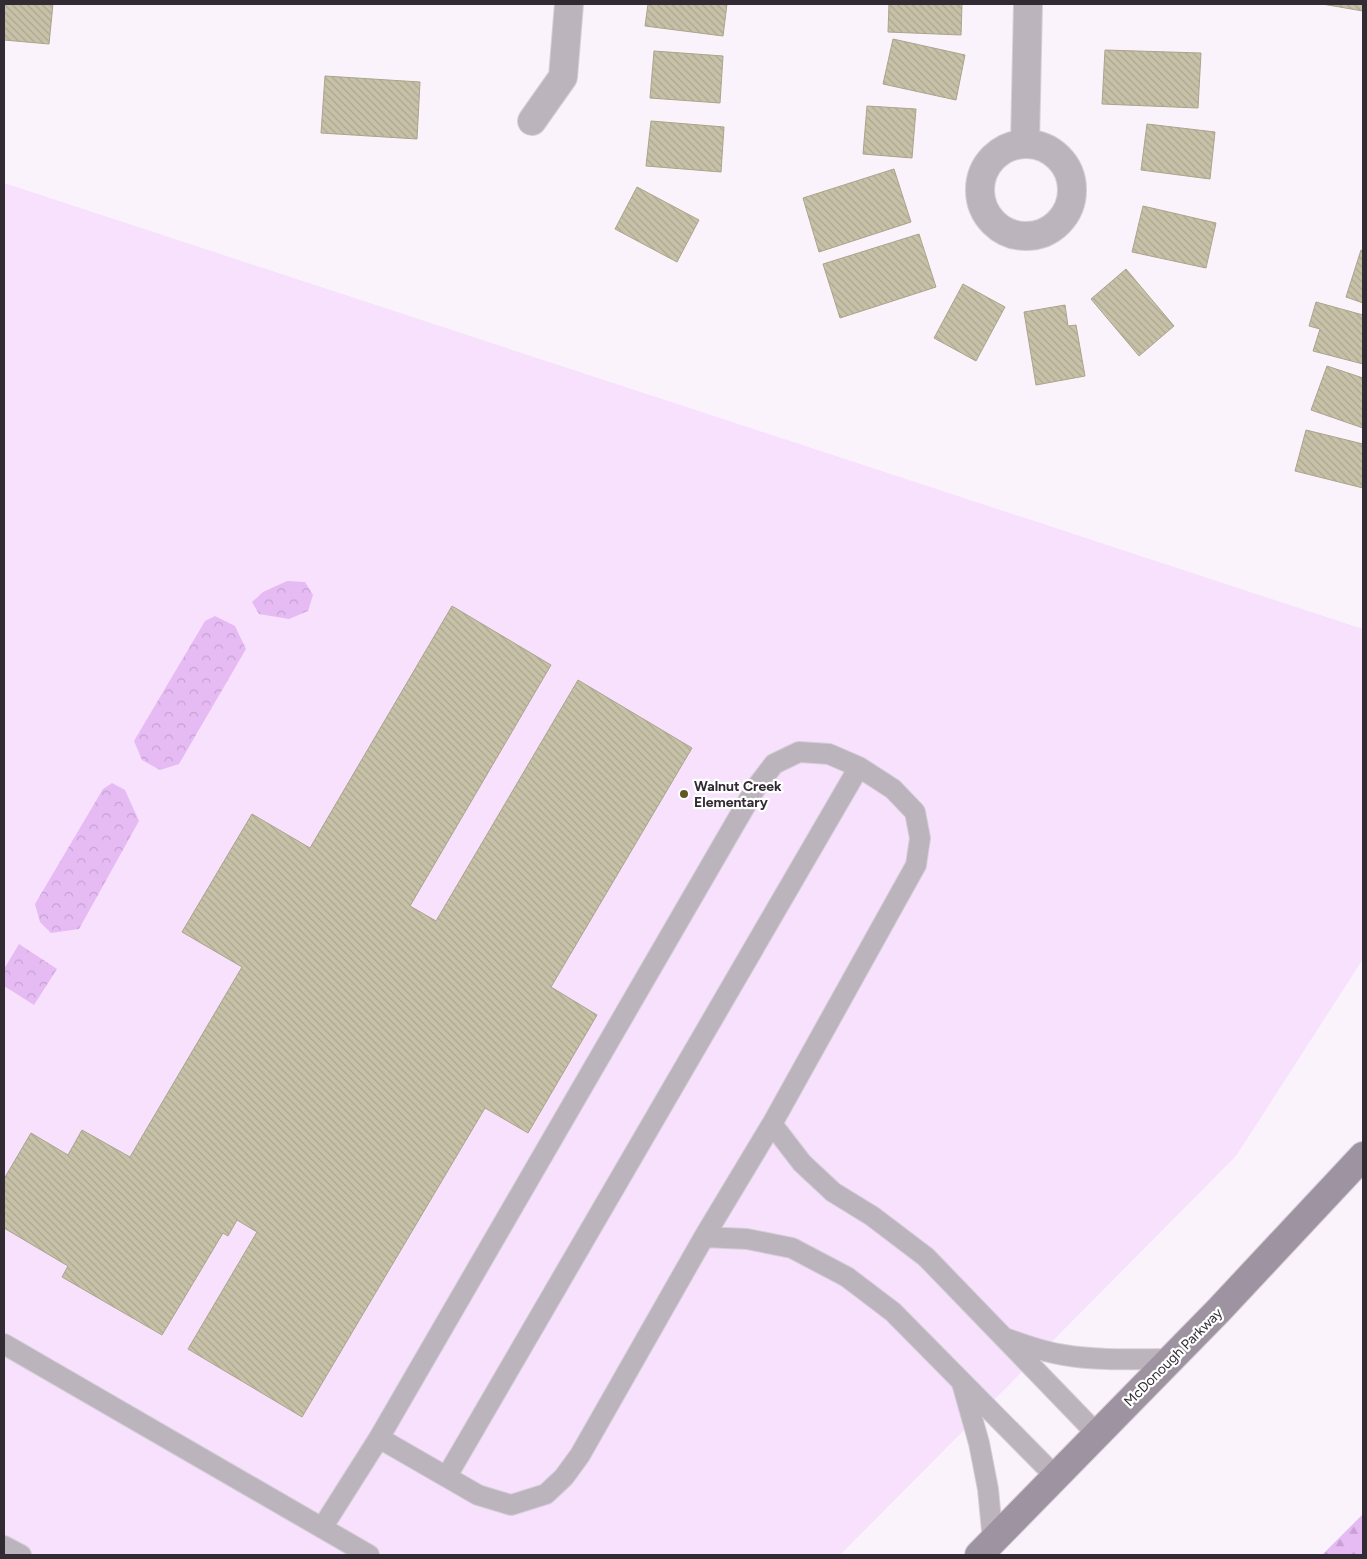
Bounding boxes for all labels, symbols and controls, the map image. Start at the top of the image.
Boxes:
place label: Walnut Creek Elementary [694,778,782,811]
marker: Walnut Creek Elementary [678,788,690,800]
street label: McDonough Parkway [1121,1304,1227,1410]

